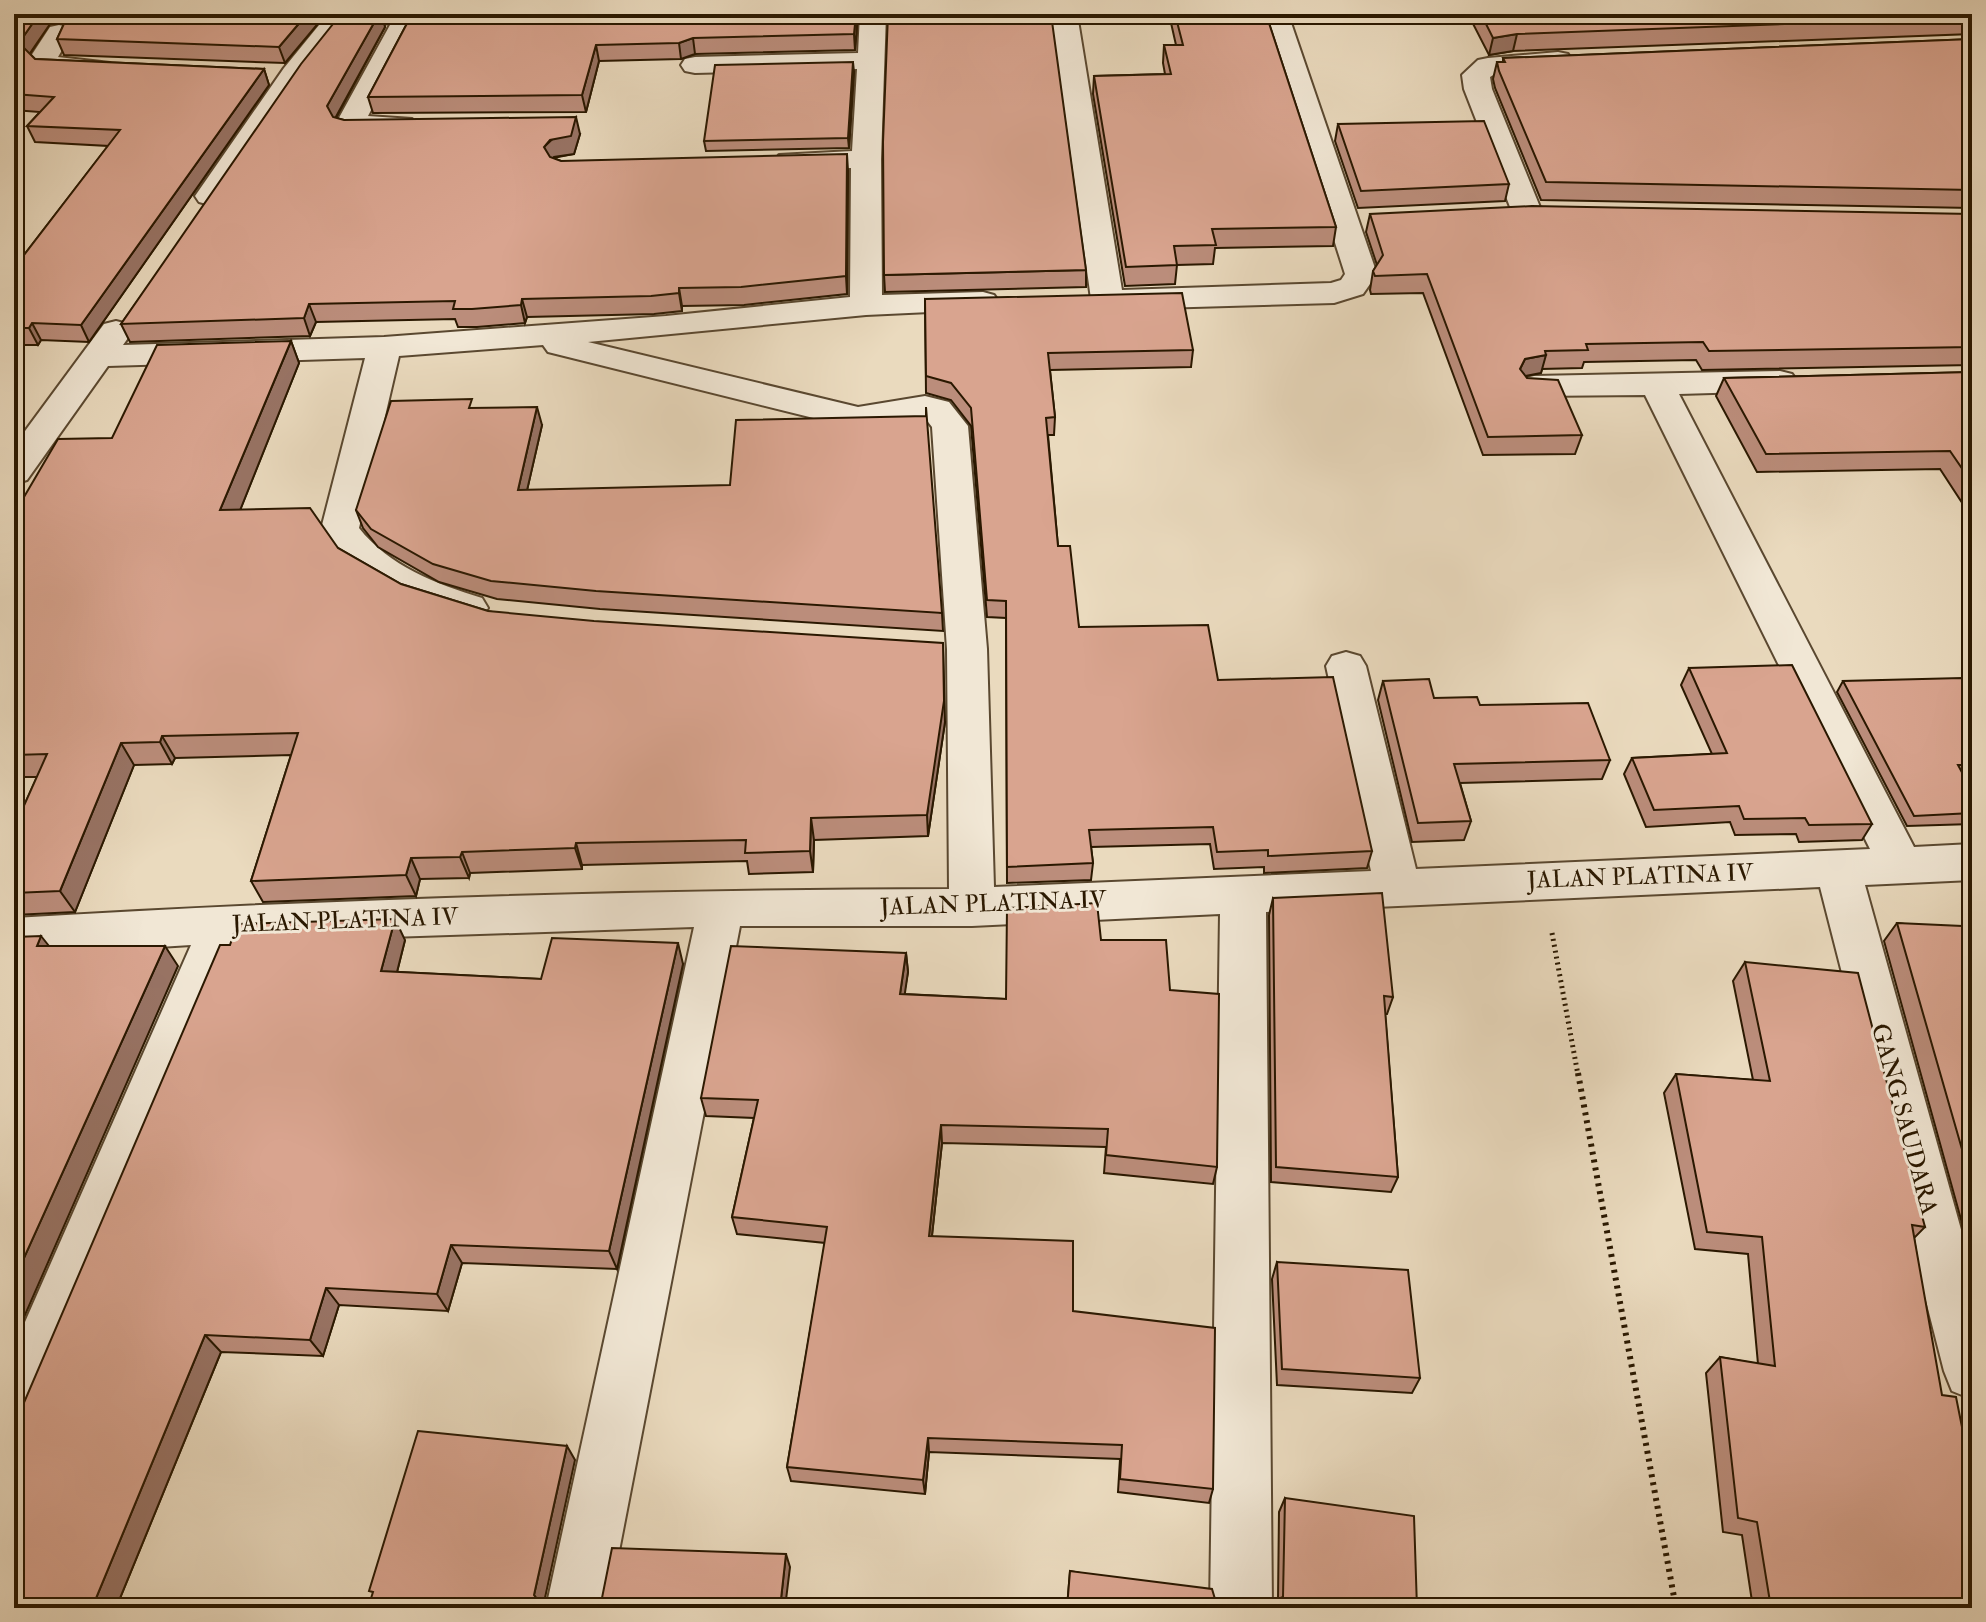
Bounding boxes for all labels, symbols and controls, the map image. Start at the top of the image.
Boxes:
street label: JALAN PLATINA IV [1525,857,1755,896]
street label: JALAN PLATINA IV [878,884,1108,923]
street label: JALAN PLATINA IV [230,901,460,940]
street label: GANG SAUDARA [1864,1020,1945,1218]

